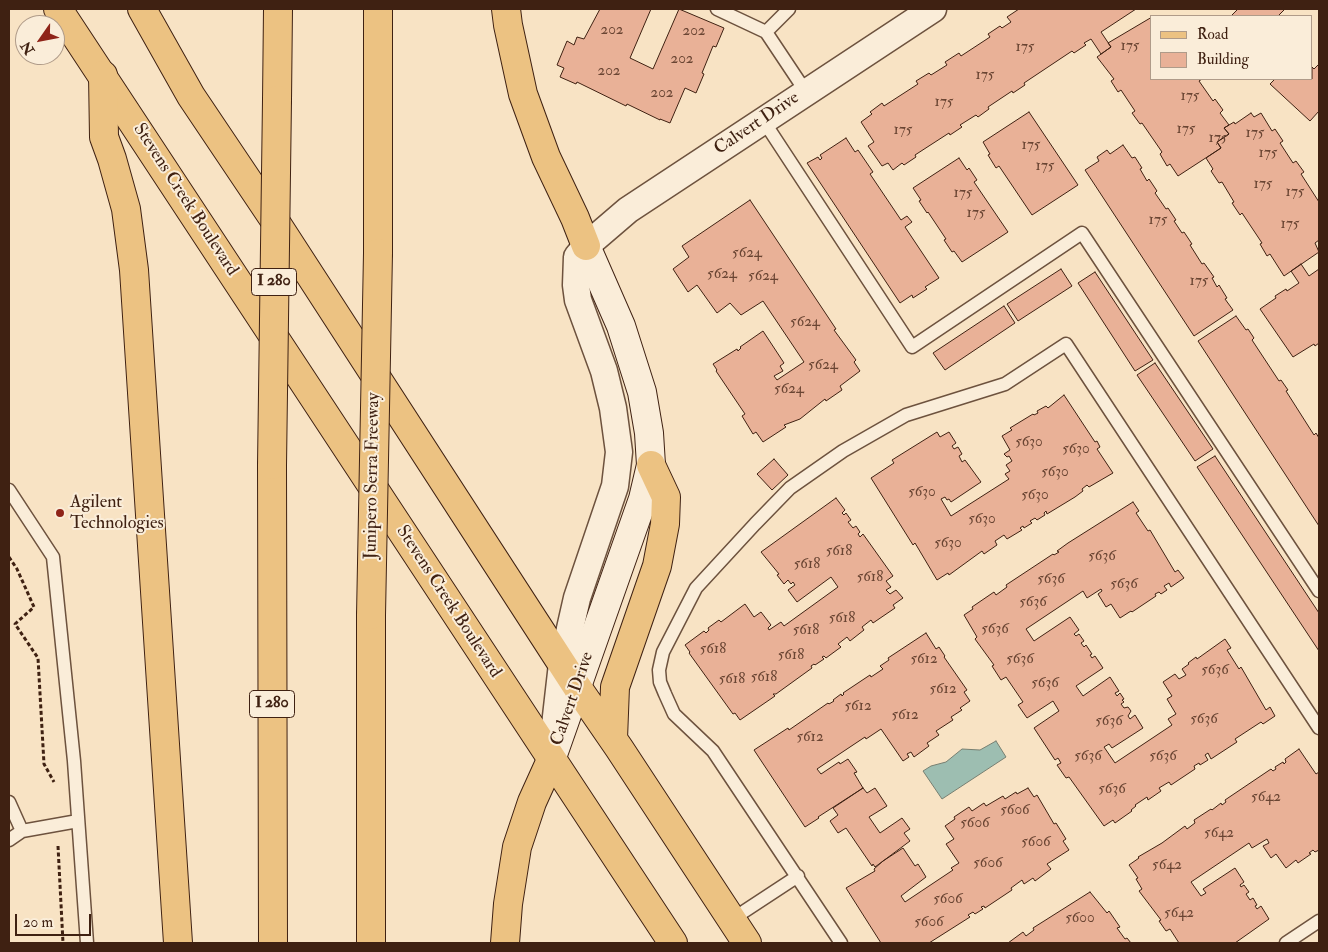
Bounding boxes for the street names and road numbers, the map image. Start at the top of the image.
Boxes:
street label: Calvert Drive [710,88,804,160]
street label: Stevens Creek Boulevard [128,120,242,280]
road number: I 280 [252,268,296,296]
street label: Junipero Serra Freeway [361,392,385,560]
street label: Stevens Creek Boulevard [391,522,505,682]
street label: Calvert Drive [547,649,599,749]
road number: I 280 [250,691,294,718]

